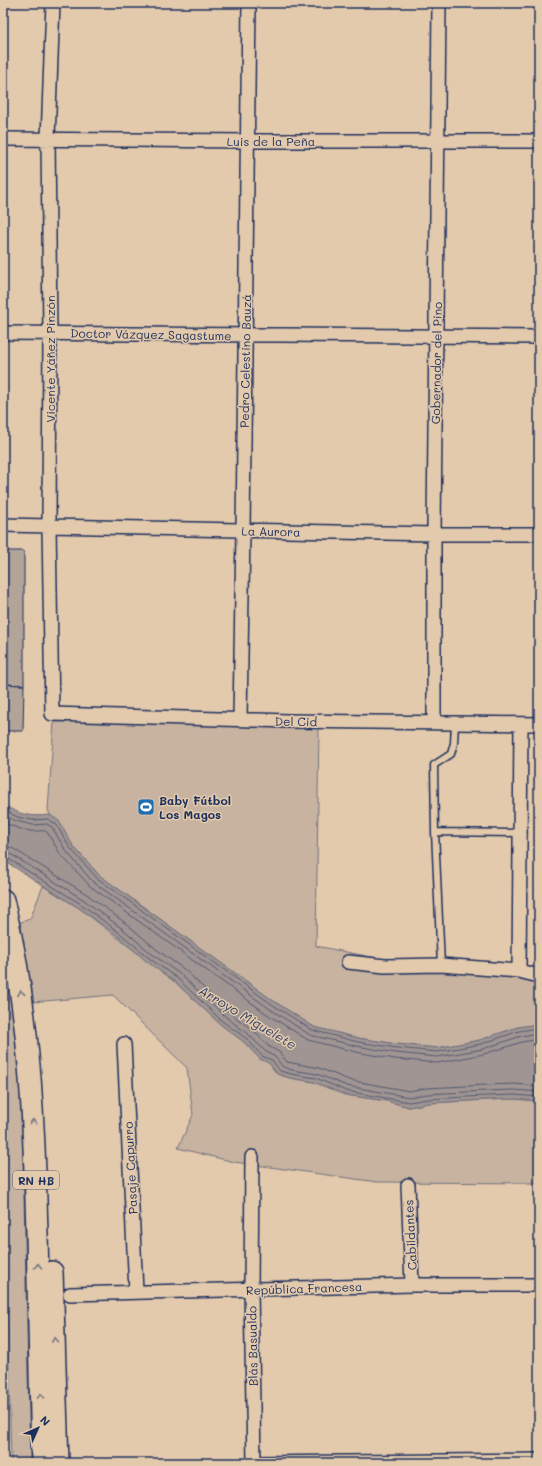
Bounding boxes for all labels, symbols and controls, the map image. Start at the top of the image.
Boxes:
street label: Luis de la Peña [227,133,315,149]
street label: Pedro Celestino Bauzá [236,294,254,428]
street label: Vicente Yáñez Pinzón [42,295,58,423]
street label: Gobernador del Pino [427,302,445,424]
street label: Doctor Vázquez Sagastume [70,325,232,343]
street label: La Aurora [241,522,301,540]
street label: Del Cid [275,713,318,729]
place label: Baby Fútbol Los Magos [159,792,231,822]
sports icon: Baby Fútbol Los Magos [136,797,156,817]
water label: Arroyo Miguelete [196,981,300,1053]
one-way arrow [17,990,26,996]
one-way arrow [29,1119,38,1125]
street label: Pasaje Capurro [120,1121,140,1215]
road number: RN HB [13,1171,59,1189]
street label: Cabildantes [400,1199,420,1271]
one-way arrow [33,1263,42,1269]
street label: República Francesa [246,1278,362,1298]
street label: Blás Basualdo [243,1306,261,1386]
one-way arrow [51,1337,59,1343]
one-way arrow [36,1393,45,1399]
north arrow [18,1408,58,1448]
text: N [37,1412,54,1429]

